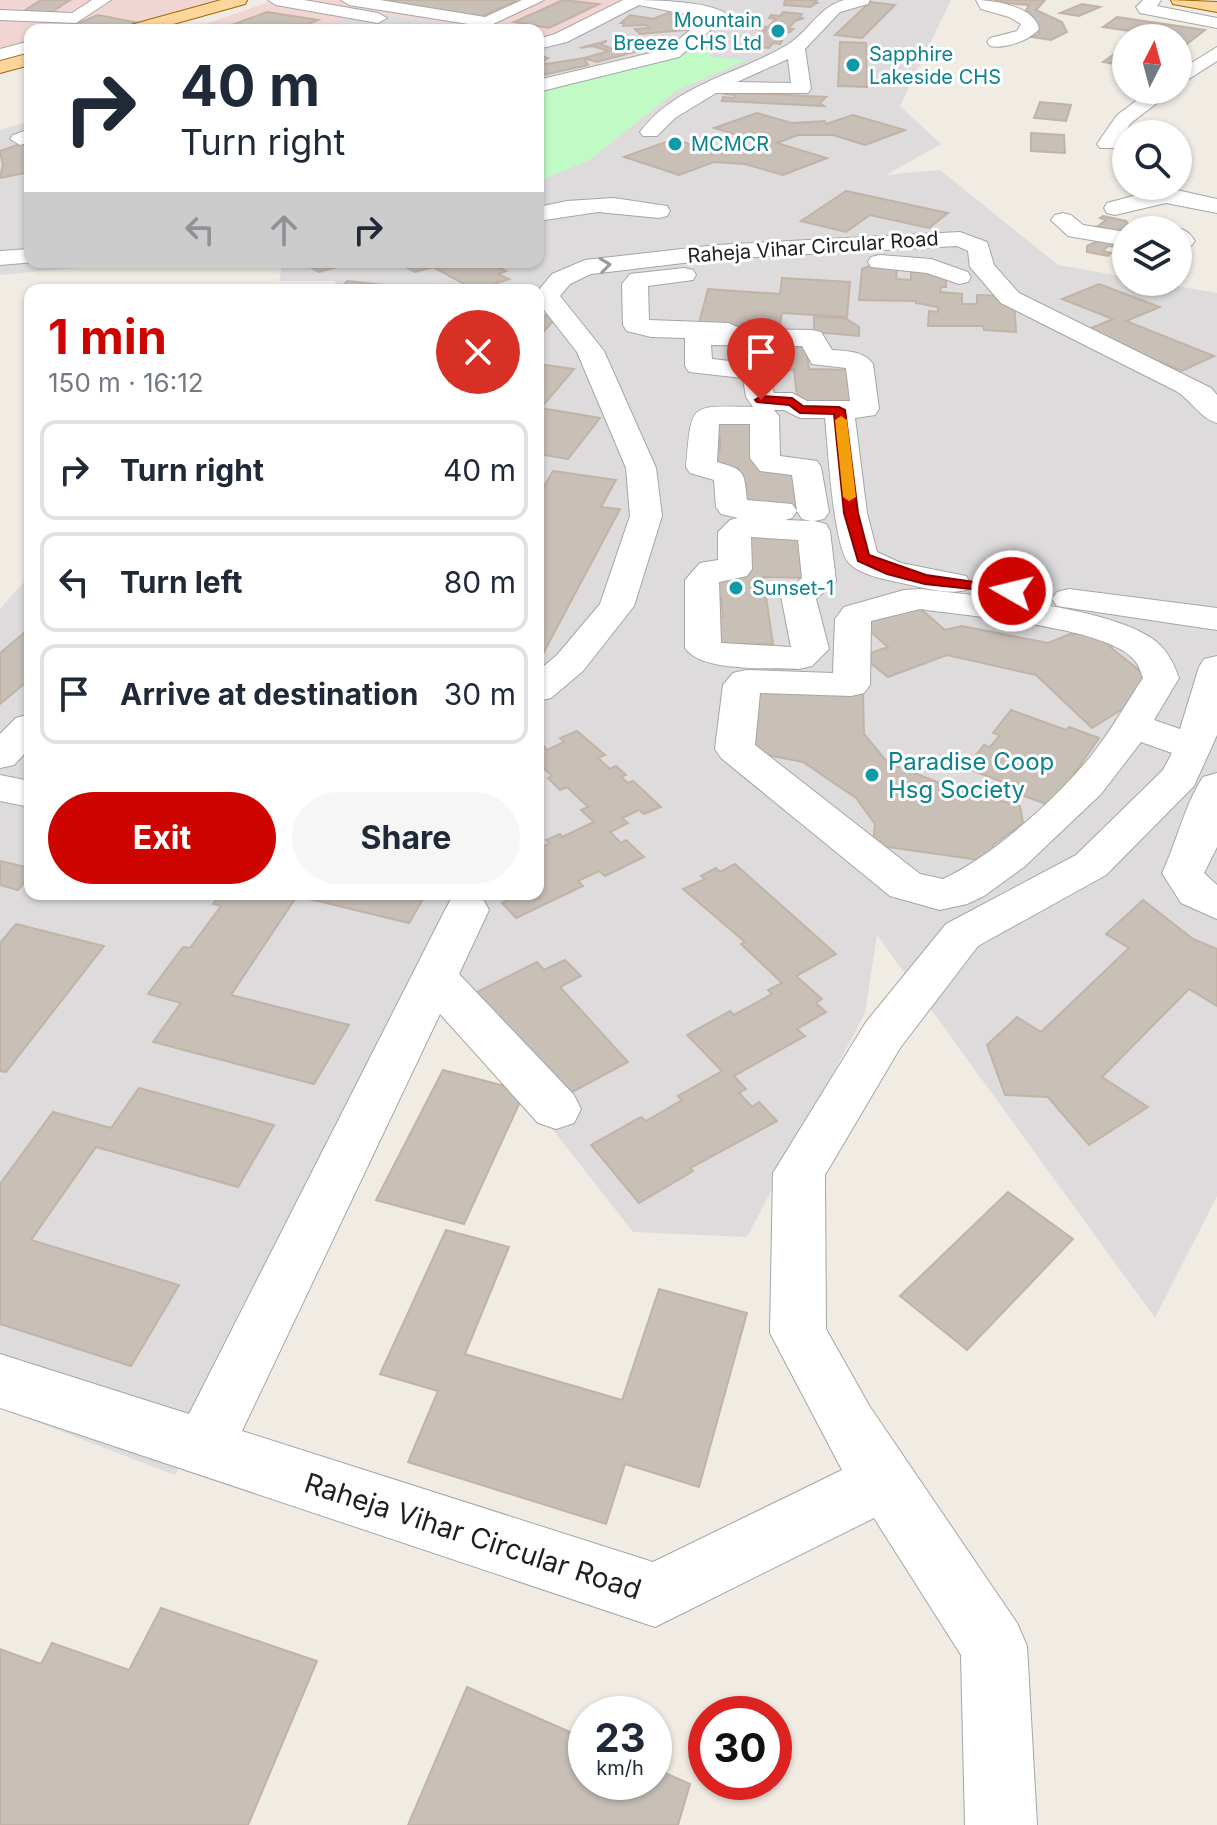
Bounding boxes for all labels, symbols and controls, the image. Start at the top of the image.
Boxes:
place label: Mountain Breeze CHS Ltd [613,8,762,55]
marker: Mountain Breeze CHS Ltd [769,22,787,40]
north arrow [1112,24,1192,104]
map controls [1112,24,1192,296]
place label: Sapphire Lakeside CHS [869,42,1001,89]
text: 40 m [180,52,320,120]
icon: right [48,56,152,160]
marker: Sapphire Lakeside CHS [844,56,862,74]
text: Turn right [180,120,345,164]
button: search [1112,120,1192,200]
place label: MCMCR [691,132,769,156]
marker: MCMCR [666,135,684,153]
icon: left [178,208,222,252]
icon: ahead [262,208,306,252]
icon: right [346,208,390,252]
button: layers [1112,216,1192,296]
street label: Raheja Vihar Circular Road [687,226,939,268]
one-way arrow [598,257,612,274]
text: 1 min [48,307,167,366]
button: close [436,310,520,394]
pin [727,318,795,400]
icon: arrive [739,330,783,374]
text: 150 m · 16:12 [48,367,204,398]
icon: right [52,448,96,492]
text: Turn right [120,452,264,488]
text: 40 m [443,452,516,488]
position arrow [970,549,1054,633]
icon: left [52,560,96,604]
text: Turn left [120,564,242,600]
text: 80 m [444,564,516,600]
place label: Sunset-1 [752,576,834,600]
marker: Sunset-1 [727,579,745,597]
icon: arrive [52,672,96,716]
text: Arrive at destination [120,676,418,712]
text: 30 m [444,676,516,712]
place label: Paradise Coop Hsg Society [888,747,1054,804]
marker: Paradise Coop Hsg Society [863,766,881,784]
button: Exit [48,792,276,884]
button: Share [292,792,520,884]
street label: Raheja Vihar Circular Road [300,1465,646,1607]
speed limit sign: 30 [688,1696,792,1800]
text: 23 [594,1713,646,1762]
text: km/h [596,1756,644,1780]

